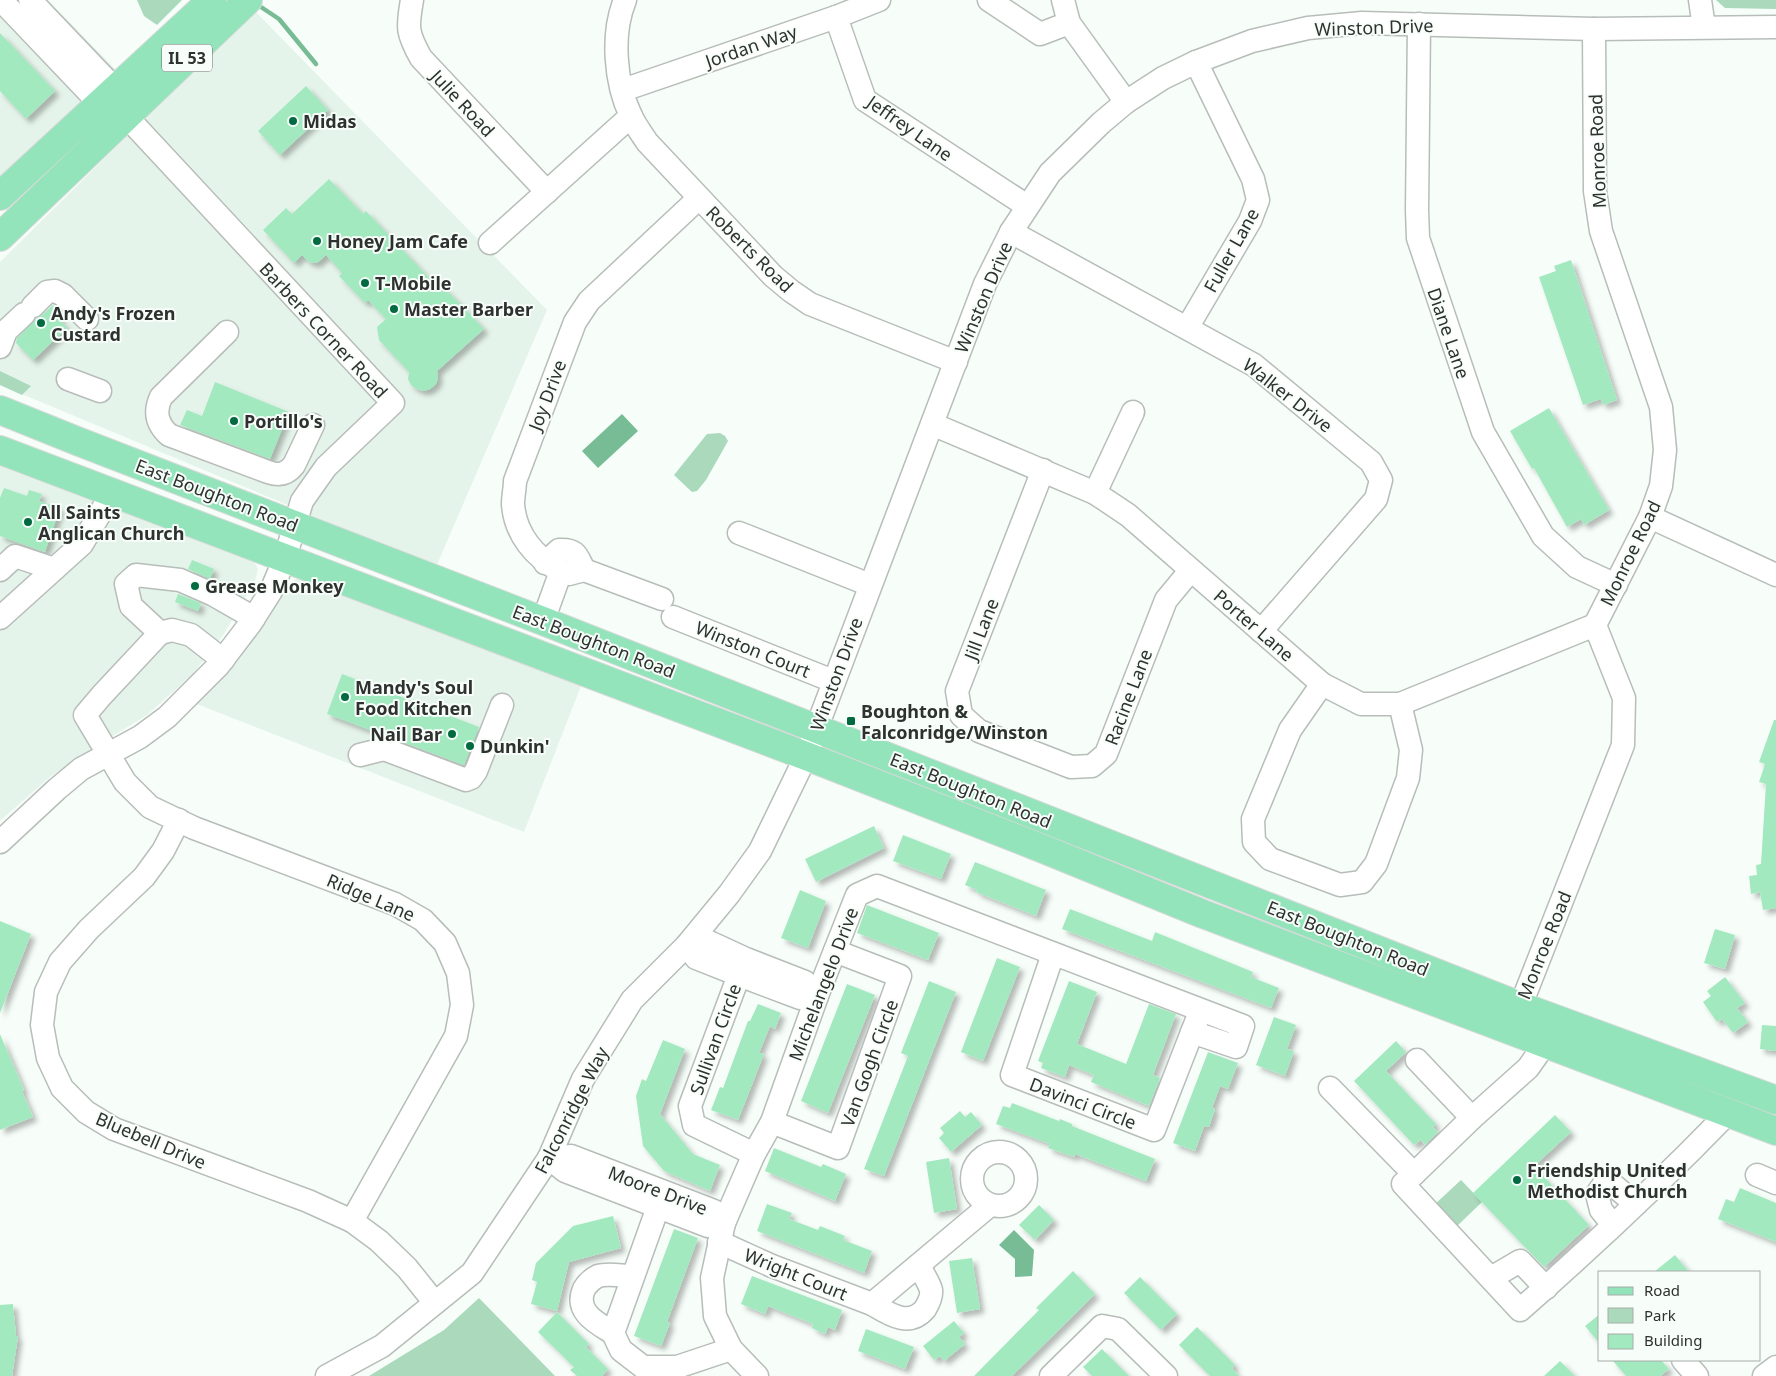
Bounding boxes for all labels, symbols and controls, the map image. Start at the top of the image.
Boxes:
street label: Winston Drive [1314,13,1434,41]
street label: Jordan Way [700,19,801,74]
road number: IL 53 [162,44,212,72]
street label: Julie Road [424,63,500,142]
street label: Jeffrey Lane [861,89,957,166]
street label: Monroe Road [1583,93,1611,209]
place label: Midas [303,109,357,133]
marker: Midas [287,115,299,127]
street label: Roberts Road [701,200,799,298]
street label: Fuller Lane [1198,204,1264,296]
place label: Honey Jam Cafe [327,229,468,253]
marker: Honey Jam Cafe [311,235,323,247]
street label: Winston Drive [949,238,1017,356]
street label: Barbers Corner Road [255,257,393,403]
place label: T-Mobile [375,271,452,295]
marker: T-Mobile [359,277,371,289]
street label: Diane Lane [1422,284,1476,382]
place label: Master Barber [404,297,533,321]
place label: Andy's Frozen Custard [51,301,175,346]
marker: Master Barber [388,303,400,315]
marker: Andy's Frozen Custard [35,317,47,329]
street label: Walker Drive [1238,352,1338,438]
street label: Joy Drive [522,356,571,436]
place label: Portillo's [244,409,323,433]
marker: Portillo's [228,415,240,427]
street label: East Boughton Road [132,453,302,537]
street label: Monroe Road [1594,496,1666,610]
place label: All Saints Anglican Church [38,500,184,545]
marker: All Saints Anglican Church [22,516,34,528]
place label: Grease Monkey [205,574,344,598]
marker: Grease Monkey [189,580,201,592]
street label: Porter Lane [1209,584,1299,666]
street label: Jill Lane [958,595,1004,665]
street label: East Boughton Road [509,599,679,683]
street label: Winston Drive [804,614,868,734]
street label: Winston Court [692,615,814,683]
street label: Racine Lane [1099,645,1157,749]
place label: Mandy's Soul Food Kitchen [355,675,473,720]
marker: Mandy's Soul Food Kitchen [339,691,351,703]
place label: Boughton & Falconridge/Winston [861,699,1048,744]
marker: Boughton & Falconridge/Winston [845,715,857,727]
place label: Nail Bar [370,722,442,746]
marker: Nail Bar [446,728,458,740]
place label: Dunkin' [480,734,549,758]
marker: Dunkin' [464,740,476,752]
street label: East Boughton Road [887,747,1055,833]
street label: Ridge Lane [323,868,419,926]
street label: Monroe Road [1511,887,1577,1003]
street label: East Boughton Road [1264,895,1432,981]
street label: Michelangelo Drive [783,904,863,1064]
street label: Sullivan Circle [684,980,746,1098]
street label: Van Gogh Circle [835,996,903,1130]
street label: Falconridge Way [529,1042,614,1178]
street label: Davinci Circle [1026,1072,1140,1134]
street label: Bluebell Drive [92,1106,210,1174]
place label: Friendship United Methodist Church [1527,1158,1687,1203]
street label: Moore Drive [605,1160,711,1220]
marker: Friendship United Methodist Church [1511,1174,1523,1186]
street label: Wright Court [741,1242,852,1306]
legend [1598,1271,1761,1361]
text: Road [1644,1280,1680,1300]
text: Park [1644,1305,1676,1325]
text: Building [1644,1330,1702,1350]

